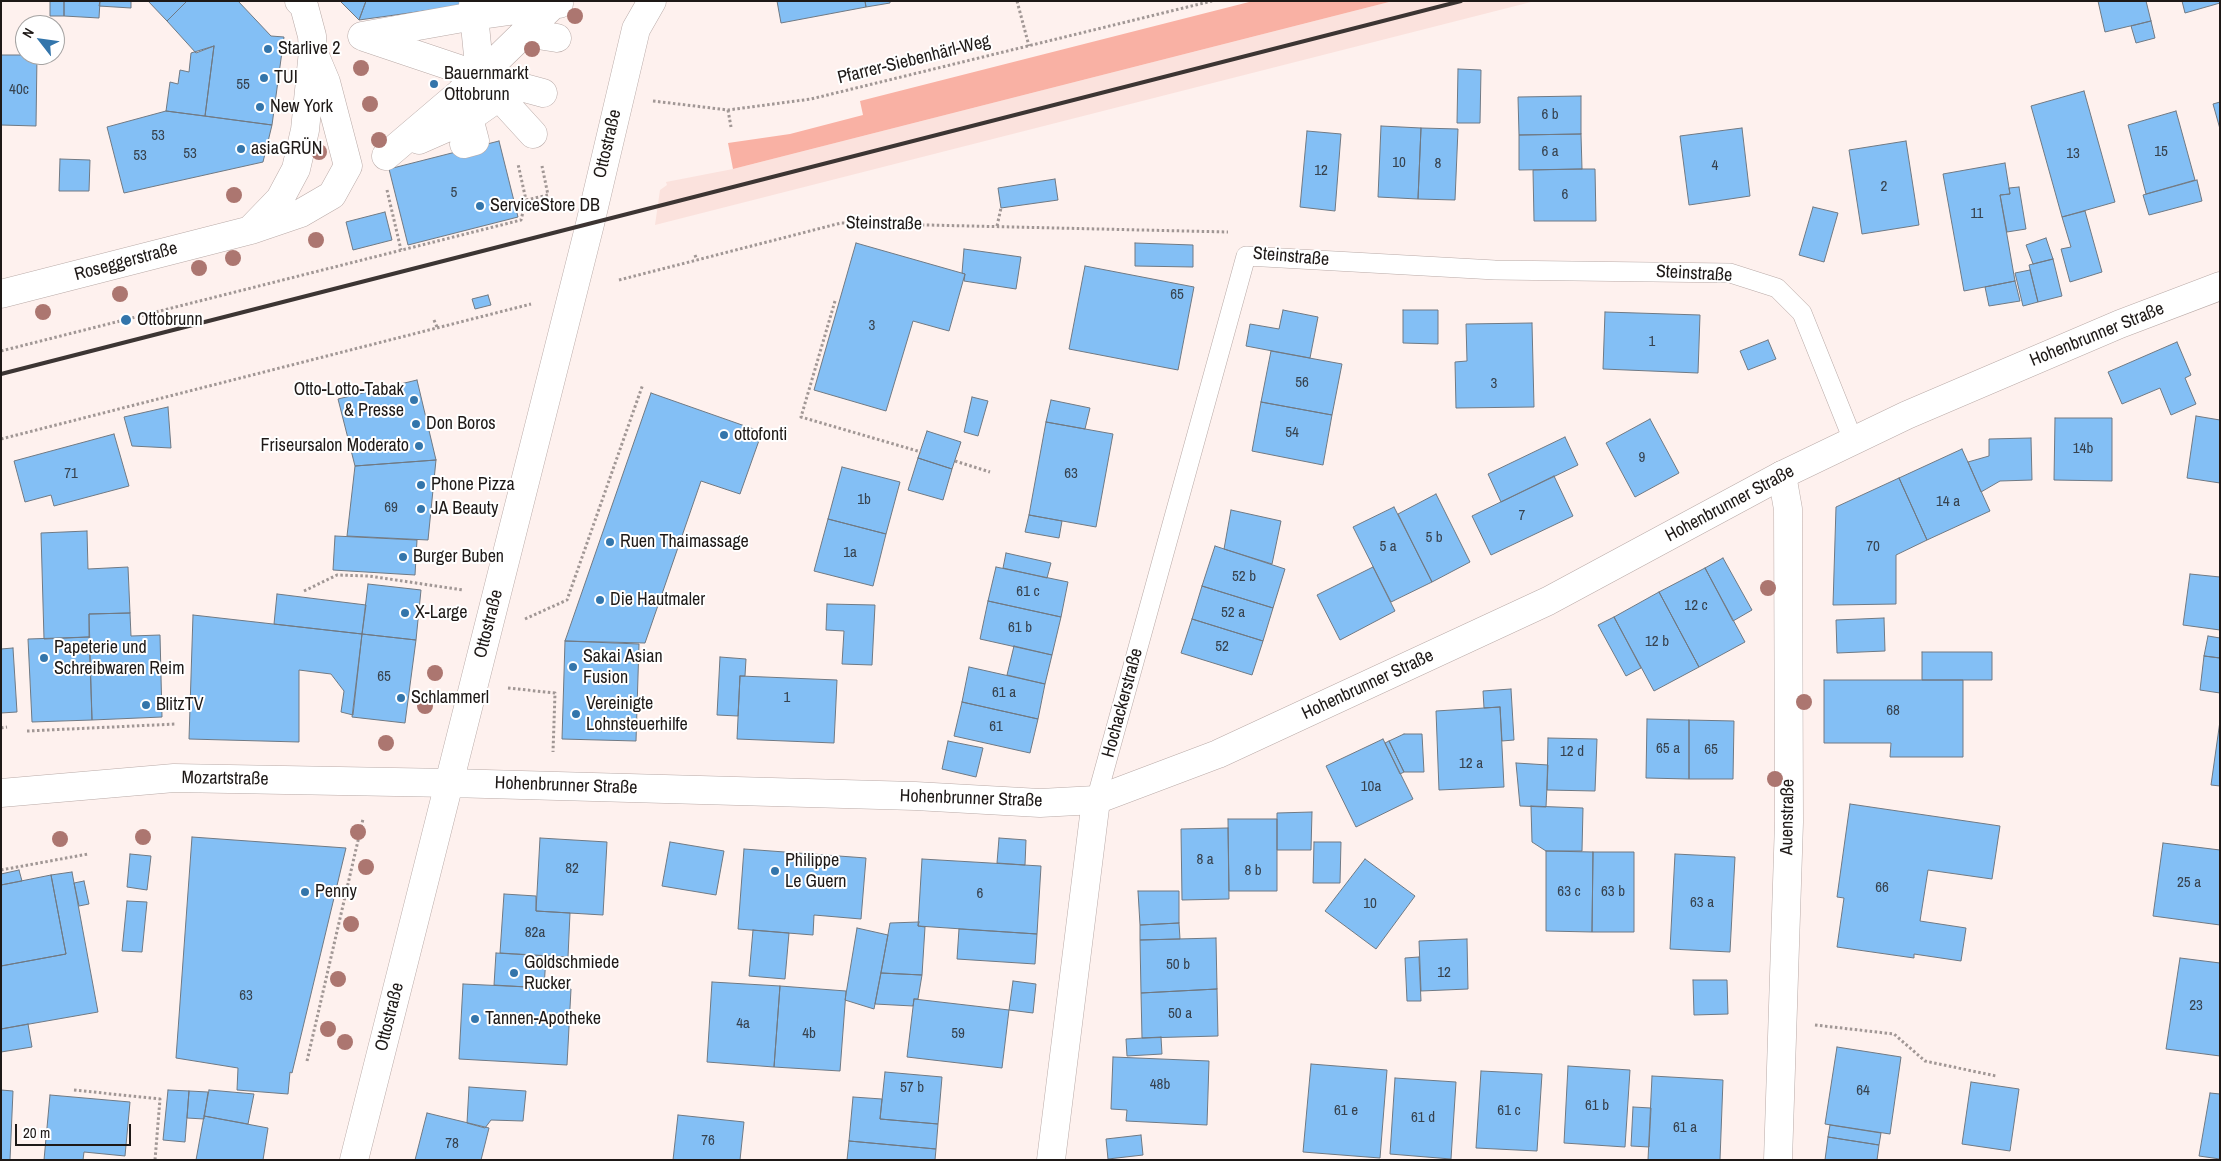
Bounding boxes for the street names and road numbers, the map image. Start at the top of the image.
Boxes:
street label: Pfarrer-Siebenhärl-Weg [836,31,992,89]
street label: Ottostraße [590,108,626,180]
street label: Steinstraße [846,213,922,235]
street label: Roseggerstraße [72,238,180,286]
street label: Steinstraße [1252,243,1330,271]
street label: Steinstraße [1655,261,1733,287]
street label: Hohenbrunner Straße [2027,298,2167,372]
street label: Hohenbrunner Straße [1662,461,1798,547]
street label: Ottostraße [470,588,508,660]
street label: Hohenbrunner Straße [1299,645,1437,725]
street label: Hochackerstraße [1098,646,1148,760]
street label: Mozartstraße [181,767,269,791]
street label: Hohenbrunner Straße [494,773,638,799]
street label: Auenstraße [1777,779,1799,855]
street label: Hohenbrunner Straße [899,786,1043,812]
street label: Ottostraße [371,981,409,1053]

